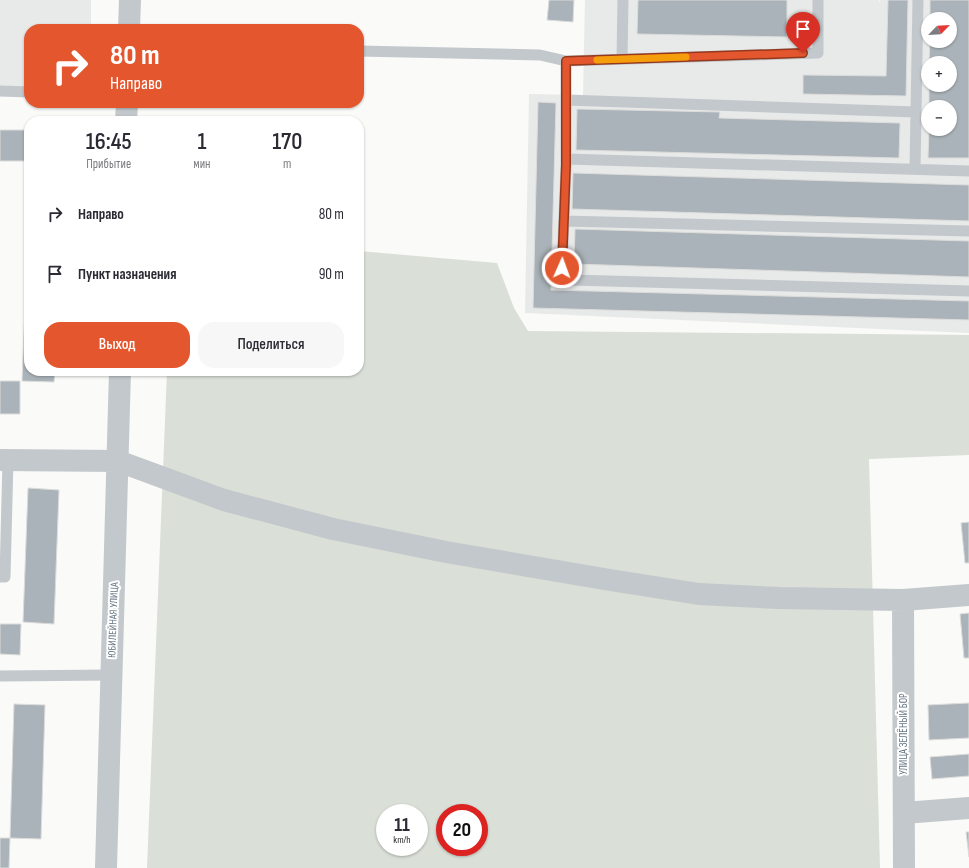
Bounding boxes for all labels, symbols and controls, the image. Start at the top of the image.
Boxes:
pin [786,12,820,53]
north arrow [921,12,957,48]
map controls [921,12,957,136]
icon: arrive [792,18,814,40]
text: 80 m [110,39,159,72]
icon: right [44,40,96,92]
button: + [921,56,957,92]
text: Направо [110,73,162,94]
button: − [921,100,957,136]
text: 16:45 [86,127,132,156]
text: 1 [197,127,206,156]
text: 170 [272,127,302,156]
text: Прибытие [86,156,131,172]
text: мин [193,156,211,172]
text: m [283,156,291,172]
icon: right [44,203,66,225]
text: Направо [78,205,124,224]
text: 80 m [319,205,344,224]
position arrow [541,247,583,289]
icon: arrive [44,263,66,285]
text: Пункт назначения [78,265,176,284]
text: 90 m [319,265,344,284]
button: Выход [44,322,190,368]
button: Поделиться [198,322,344,368]
street label: ЮБИЛЕЙНАЯ УЛИЦА [104,582,121,658]
street label: УЛИЦА ЗЕЛЁНЫЙ БОР [896,693,910,775]
speed limit sign: 20 [436,804,488,856]
text: 11 [394,813,410,837]
text: km/h [393,834,411,846]

